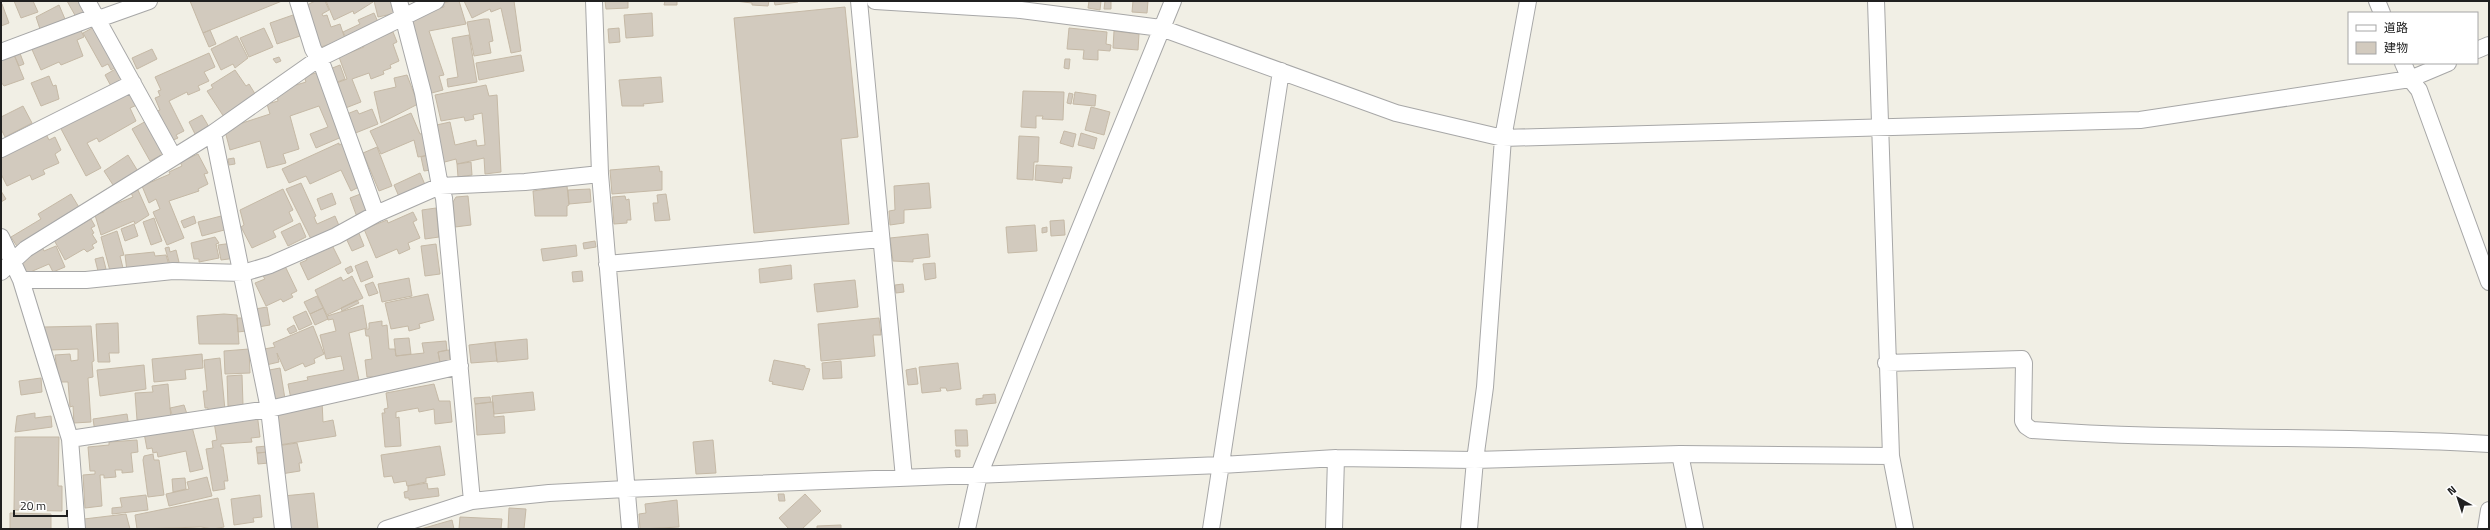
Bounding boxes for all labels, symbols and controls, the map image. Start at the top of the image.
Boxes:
legend [2348,12,2478,64]
text: 道路 [2384,18,2408,37]
text: 建物 [2384,38,2408,57]
north arrow [2438,478,2478,518]
text: N [2444,482,2460,499]
scale bar [14,492,67,518]
text: 20 m [20,496,46,515]

